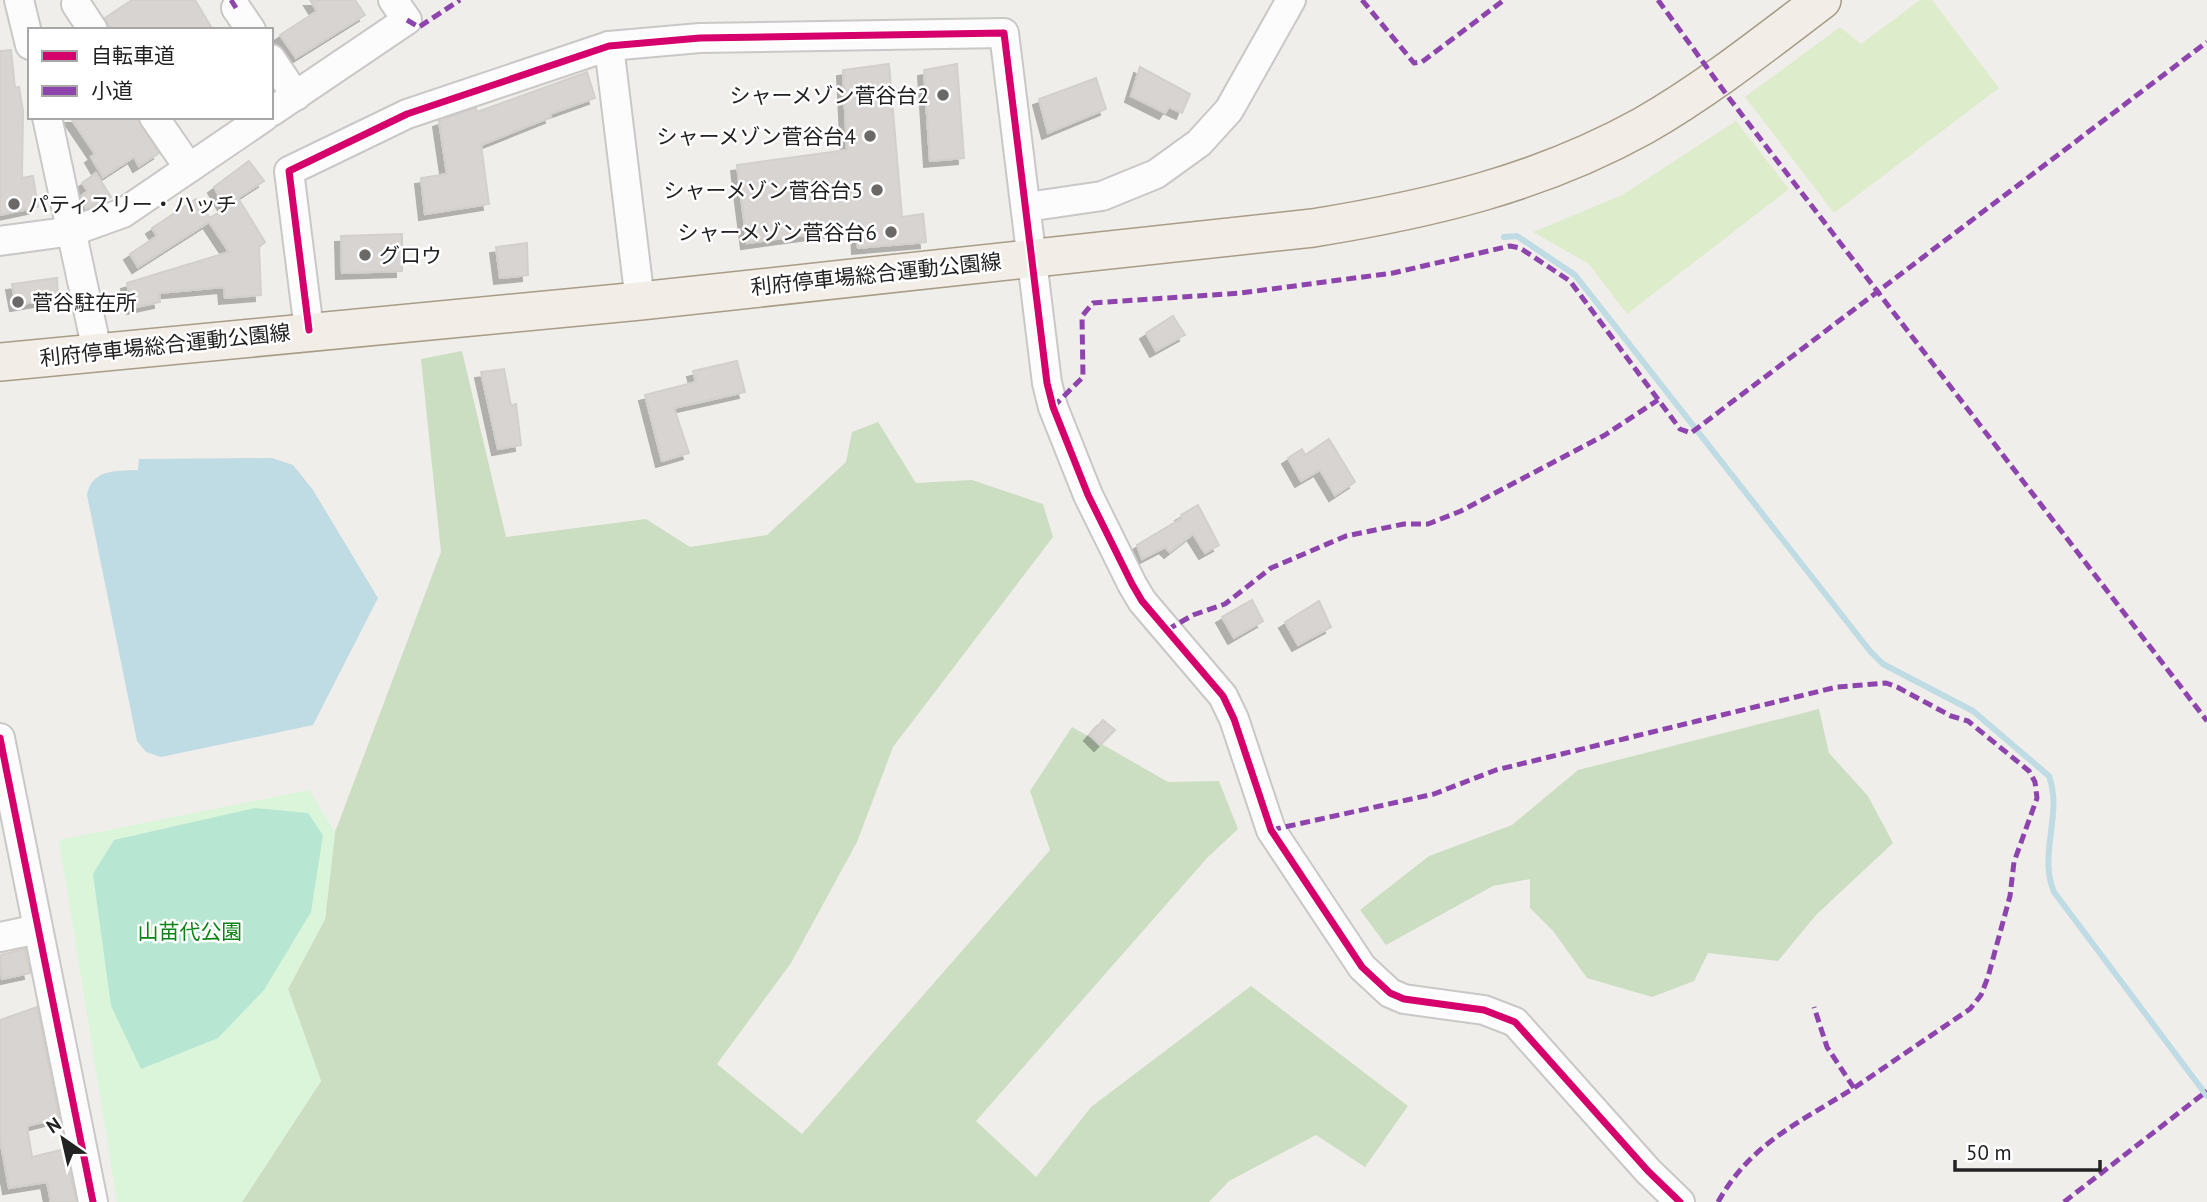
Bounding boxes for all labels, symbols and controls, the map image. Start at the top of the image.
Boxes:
legend [28,28,273,119]
text: 自転車道 [91,42,175,69]
text: 小道 [91,77,133,104]
place label: シャーメゾン菅谷台2 [729,82,929,109]
marker: シャーメゾン菅谷台2 [935,87,951,103]
place label: シャーメゾン菅谷台4 [656,123,856,150]
marker: シャーメゾン菅谷台4 [862,128,878,144]
place label: シャーメゾン菅谷台5 [663,177,863,204]
marker: シャーメゾン菅谷台5 [869,182,885,198]
place label: パティスリー・ハッチ [28,191,237,218]
marker: パティスリー・ハッチ [6,196,22,212]
place label: シャーメゾン菅谷台6 [677,219,877,246]
marker: シャーメゾン菅谷台6 [883,224,899,240]
place label: グロウ [379,242,442,269]
marker: グロウ [357,247,373,263]
street label: 利府停車場総合運動公園線 [749,247,1003,301]
place label: 菅谷駐在所 [32,289,137,316]
marker: 菅谷駐在所 [10,294,26,310]
street label: 利府停車場総合運動公園線 [38,318,292,372]
park label: 山苗代公園 [138,918,243,945]
north arrow [28,1104,98,1174]
text: N [42,1111,65,1138]
scale bar [1955,1128,2100,1172]
text: 50 m [1966,1139,2012,1166]

